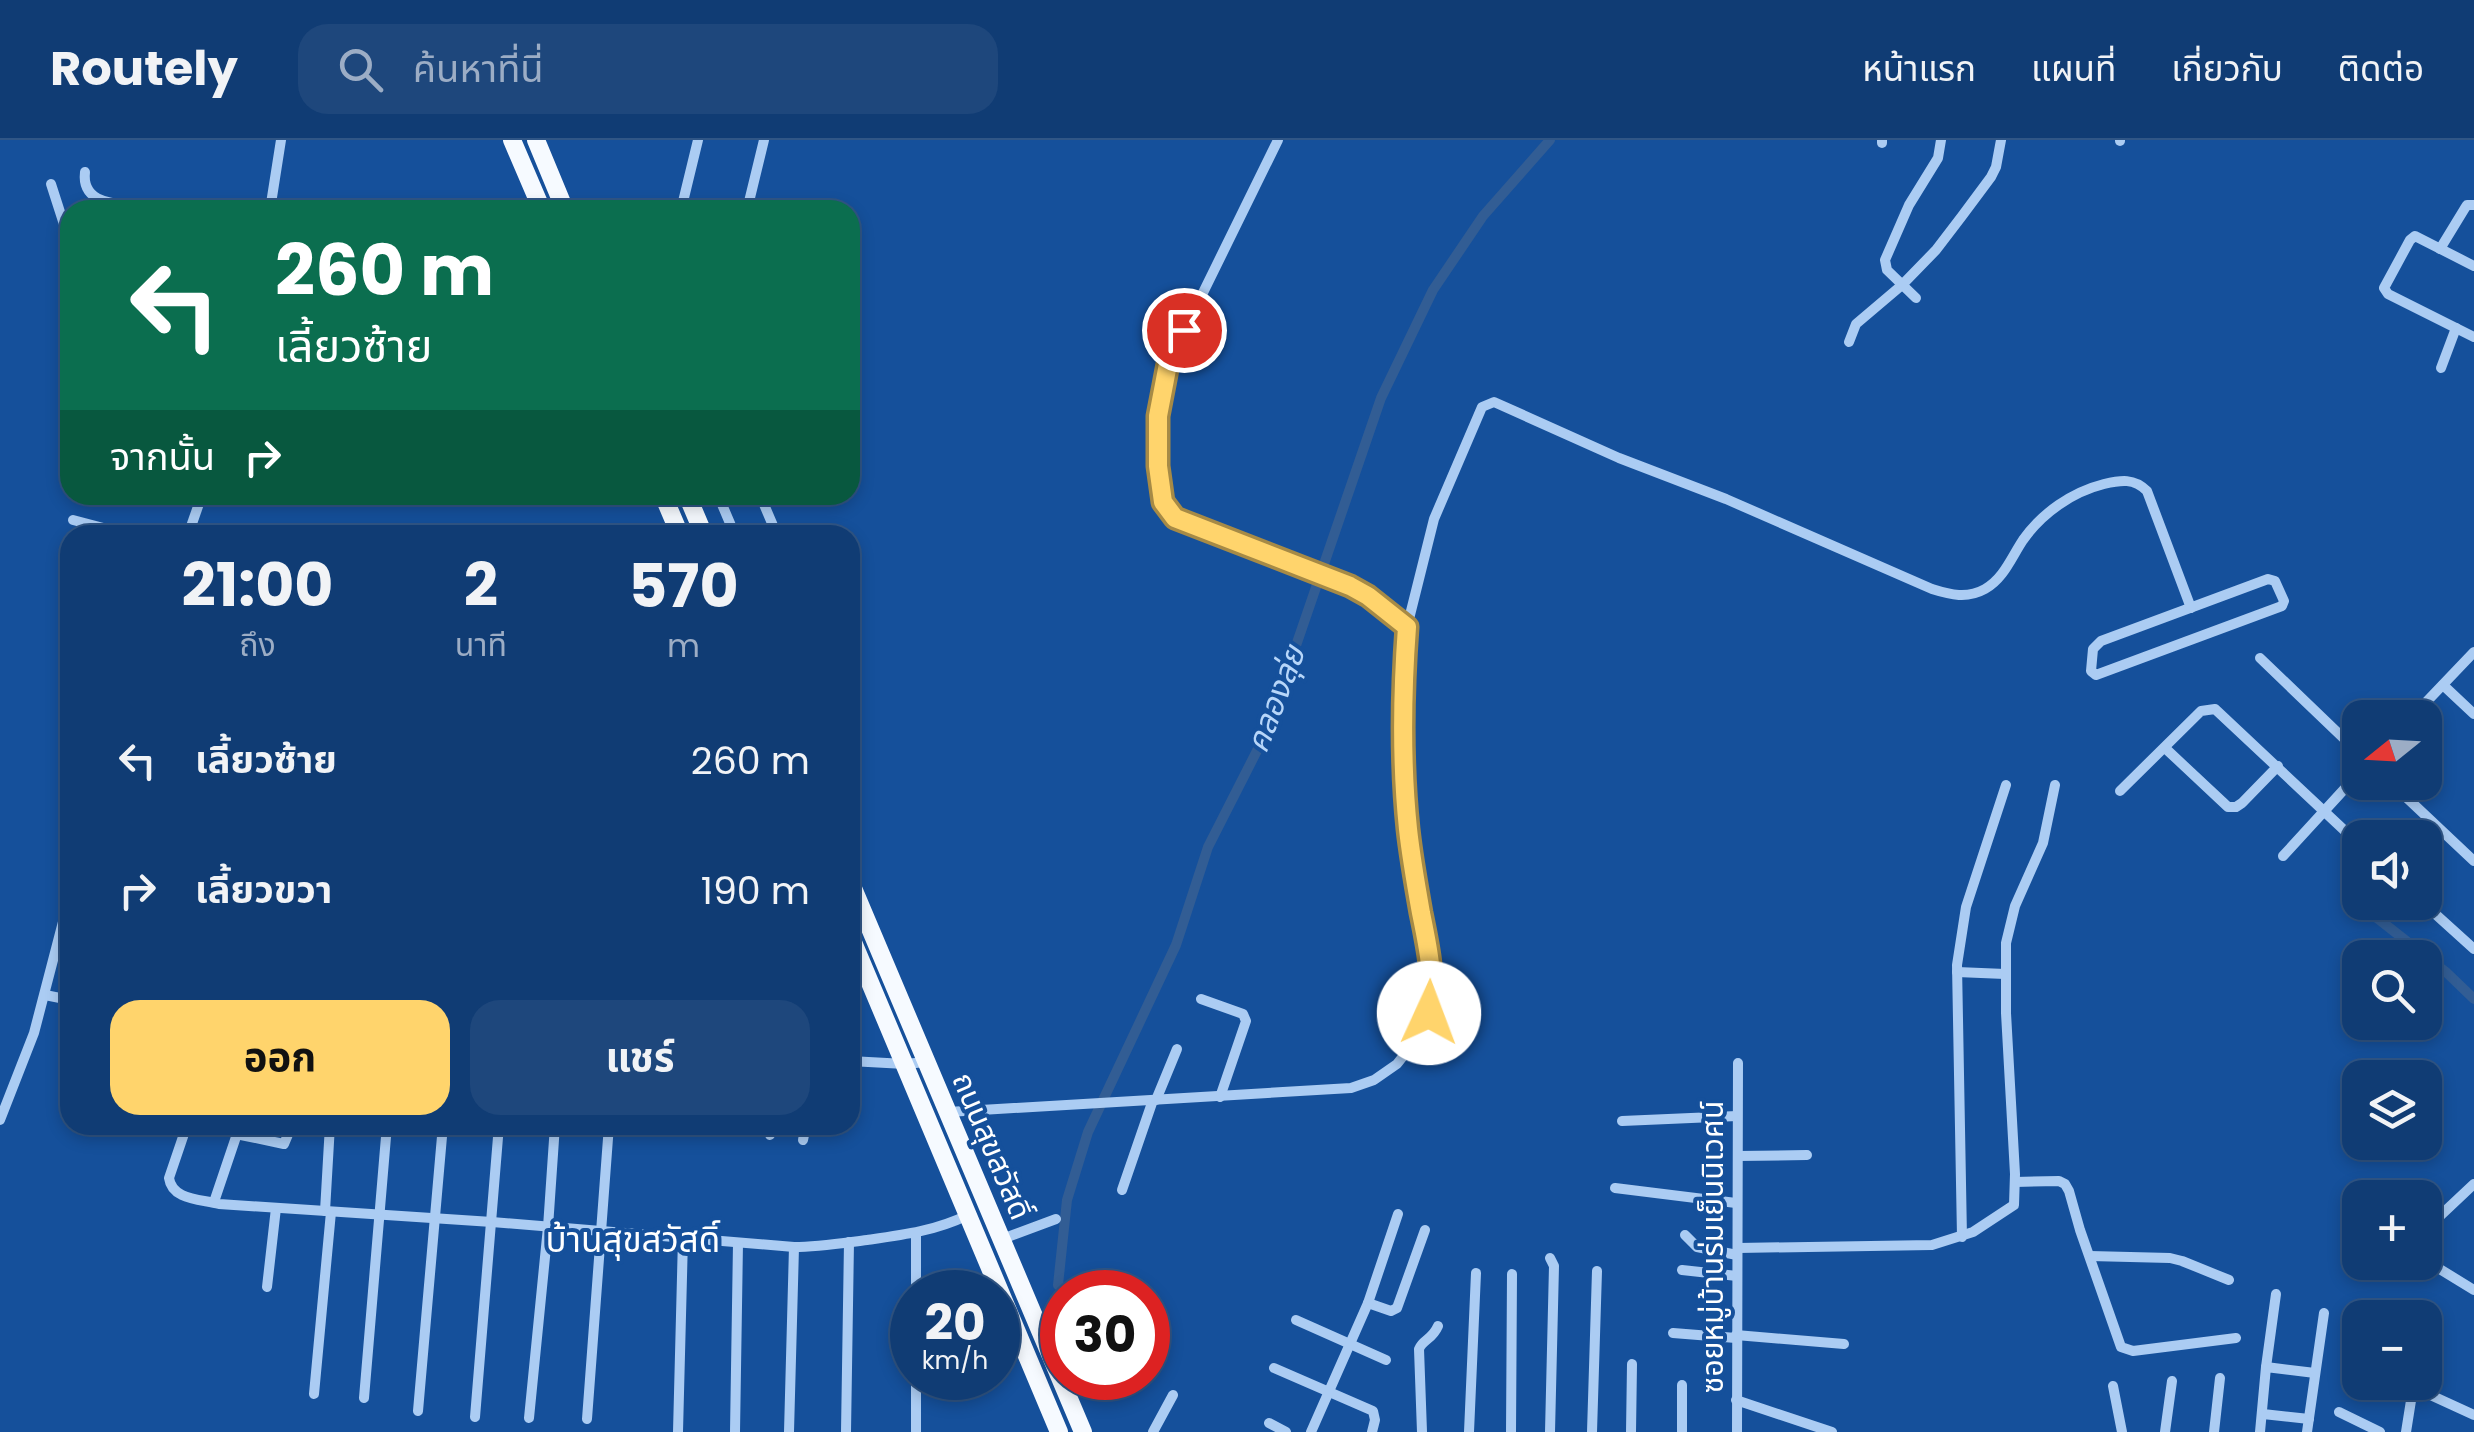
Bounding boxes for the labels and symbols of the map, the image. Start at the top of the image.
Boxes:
pin [1142,288,1227,373]
water label: คลองลุ่ย [1234,637,1317,759]
north arrow [2342,700,2442,800]
position arrow [1377,961,1481,1065]
street label: ถนนสุขสวัสดิ์ [942,1066,1042,1226]
street label: ซอยหมู่บ้านร่มเย็นนิเวศน์ [1691,1101,1734,1393]
district label: บ้านสุขสวัสดิ์ [546,1215,720,1264]
speed limit sign: 30 [1040,1270,1170,1400]

